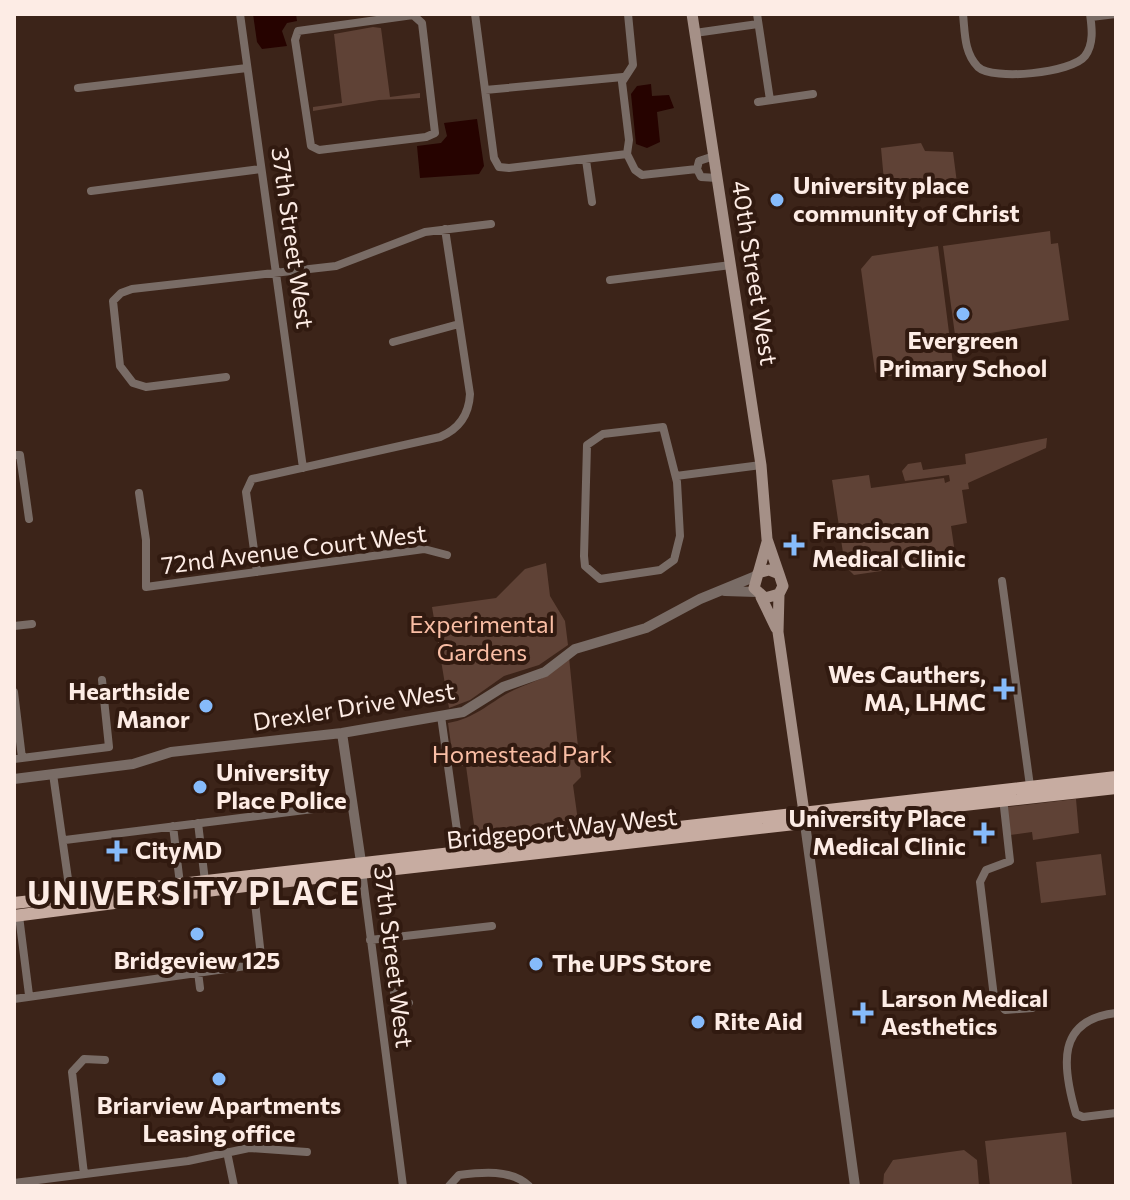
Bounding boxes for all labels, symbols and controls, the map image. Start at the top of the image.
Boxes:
street label: 37th Street West [266,145,321,331]
place label: University place community of Christ [793,170,1020,227]
street label: 40th Street West [727,178,784,367]
marker: University place community of Christ [768,191,786,209]
marker: Evergreen Primary School [954,305,972,323]
place label: Evergreen Primary School [879,325,1047,382]
place label: Franciscan Medical Clinic [812,515,966,572]
street label: 72nd Avenue Court West [159,518,428,579]
marker: Franciscan Medical Clinic [783,534,805,556]
park label: Experimental Gardens [409,609,555,666]
place label: Wes Cauthers, MA, LHMC [828,659,986,716]
street label: Drexler Drive West [251,675,457,736]
place label: Hearthside Manor [68,676,190,733]
marker: Wes Cauthers, MA, LHMC [993,678,1015,700]
marker: Hearthside Manor [197,697,215,715]
park label: Homestead Park [432,739,612,768]
place label: University Place Police [216,757,347,814]
marker: University Place Police [191,778,209,796]
street label: Bridgeport Way West [445,801,679,854]
place label: University Place Medical Clinic [788,803,966,860]
marker: University Place Medical Clinic [973,822,995,844]
place label: CityMD [135,835,222,864]
marker: CityMD [106,840,128,862]
street label: 37th Street West [369,864,420,1050]
district label: UNIVERSITY PLACE [27,872,361,912]
marker: Bridgeview 125 [188,925,206,943]
place label: Bridgeview 125 [114,945,280,974]
place label: The UPS Store [552,948,711,977]
marker: The UPS Store [527,955,545,973]
place label: Larson Medical Aesthetics [881,983,1048,1040]
marker: Larson Medical Aesthetics [852,1002,874,1024]
place label: Rite Aid [714,1006,803,1035]
marker: Rite Aid [689,1013,707,1031]
marker: Briarview Apartments Leasing office [210,1070,228,1088]
place label: Briarview Apartments Leasing office [97,1090,341,1147]

